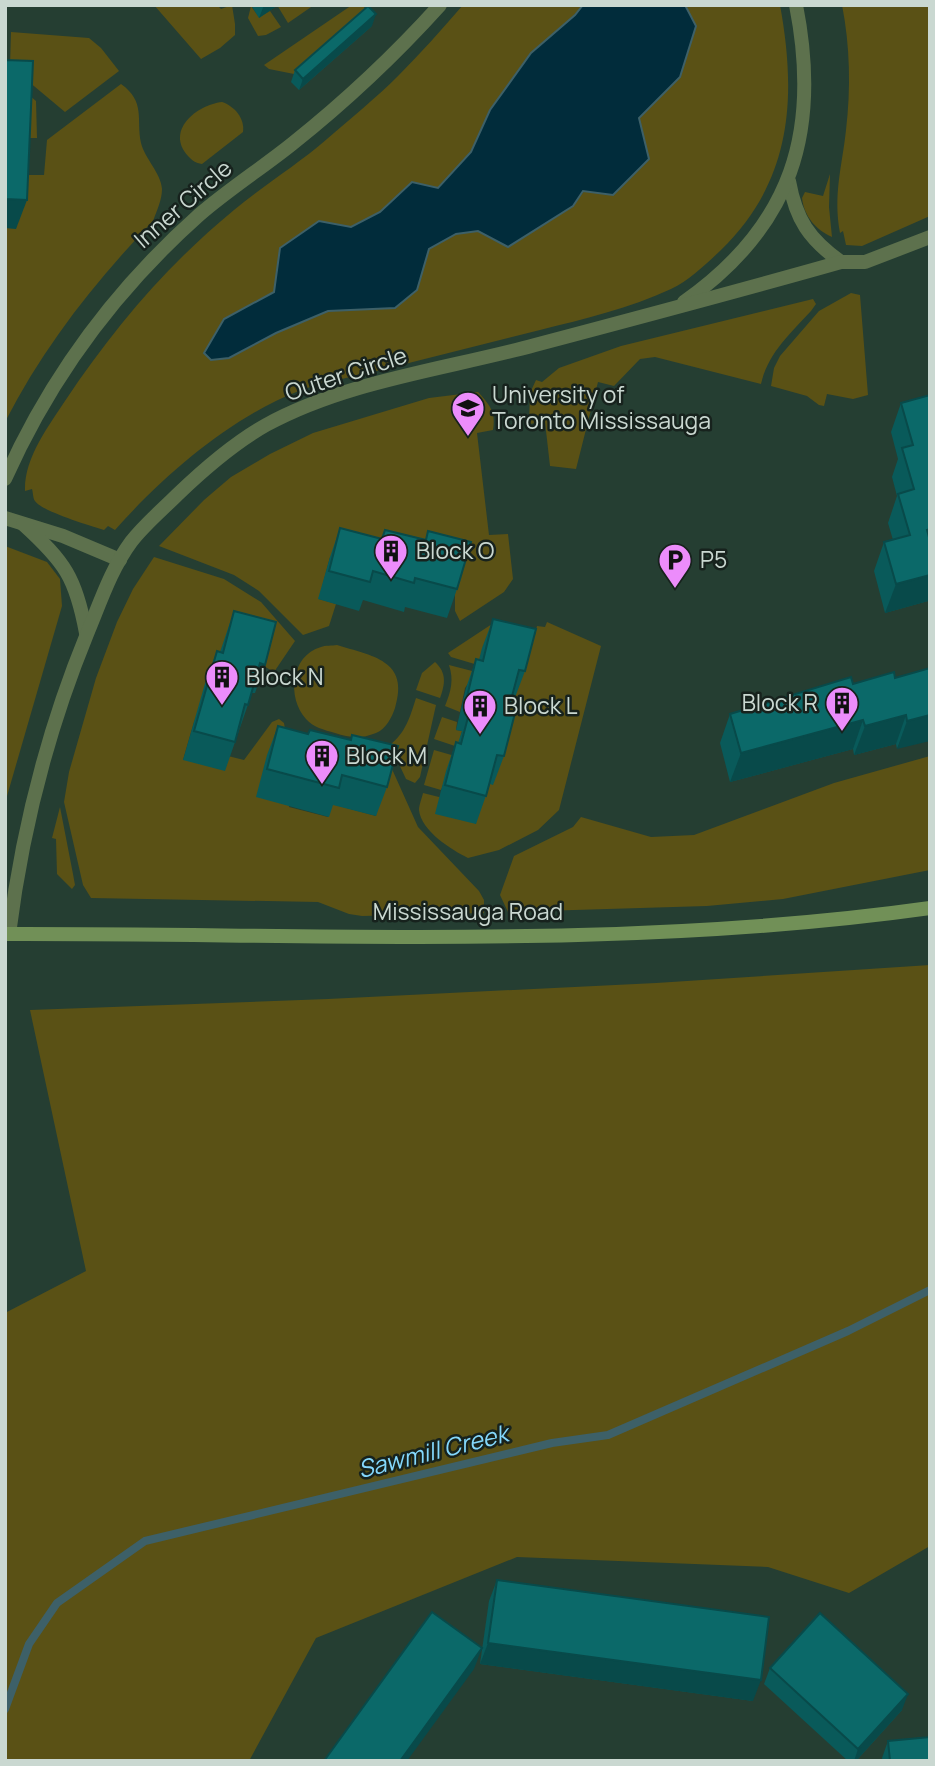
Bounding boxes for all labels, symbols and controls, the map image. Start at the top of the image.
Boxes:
street label: Inner Circle [127,152,238,255]
street label: Outer Circle [281,338,411,408]
place label: University of Toronto Mississauga [492,378,711,436]
school or university icon: University of Toronto Mississauga [449,389,487,438]
building icon: Block O [372,532,410,581]
place label: Block O [416,534,494,566]
parking icon: P5 [656,541,694,590]
place label: P5 [700,543,727,575]
building icon: Block N [203,658,241,707]
place label: Block N [246,660,324,692]
building icon: Block R [823,684,861,733]
place label: Block R [742,686,818,718]
building icon: Block L [461,687,499,736]
place label: Block L [504,689,578,721]
building icon: Block M [303,737,341,786]
place label: Block M [346,739,427,771]
street label: Mississauga Road [373,895,563,927]
water label: Sawmill Creek [354,1415,514,1485]

